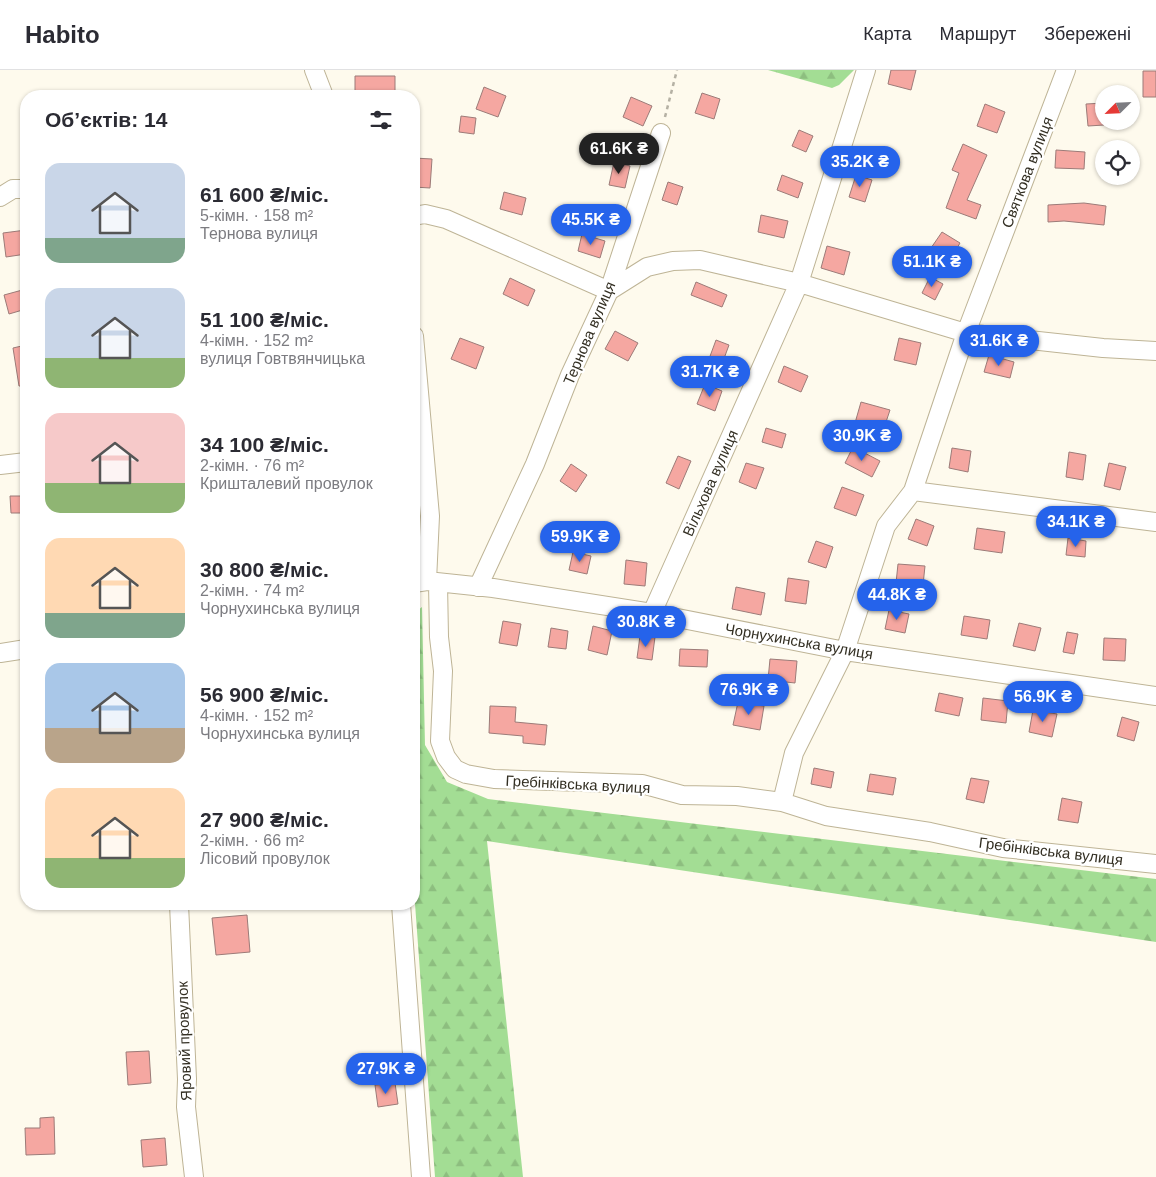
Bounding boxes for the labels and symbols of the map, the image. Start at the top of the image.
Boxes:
north arrow [1095,85,1140,130]
street label: Святкова вулиця [998,114,1056,230]
pin: 61.6K ₴ [573,132,665,175]
pin: 35.2K ₴ [814,146,906,188]
pin: 45.5K ₴ [545,204,637,246]
pin: 51.1K ₴ [886,246,978,288]
street label: Тернова вулиця [560,279,618,387]
pin: 31.6K ₴ [953,324,1045,367]
pin: 31.7K ₴ [664,356,756,398]
pin: 30.9K ₴ [816,420,908,462]
street label: Вільхова вулиця [679,427,741,539]
pin: 34.1K ₴ [1030,506,1122,548]
pin: 59.9K ₴ [534,520,626,563]
pin: 44.8K ₴ [851,578,943,621]
pin: 30.8K ₴ [600,606,692,648]
street label: Чорнухинська вулиця [724,620,874,662]
pin: 76.9K ₴ [703,674,795,716]
pin: 56.9K ₴ [997,680,1089,723]
street label: Гребінківська вулиця [505,772,651,796]
street label: Гребінківська вулиця [978,834,1124,868]
street label: Яровий провулок [173,980,195,1101]
pin: 27.9K ₴ [340,1052,432,1095]

